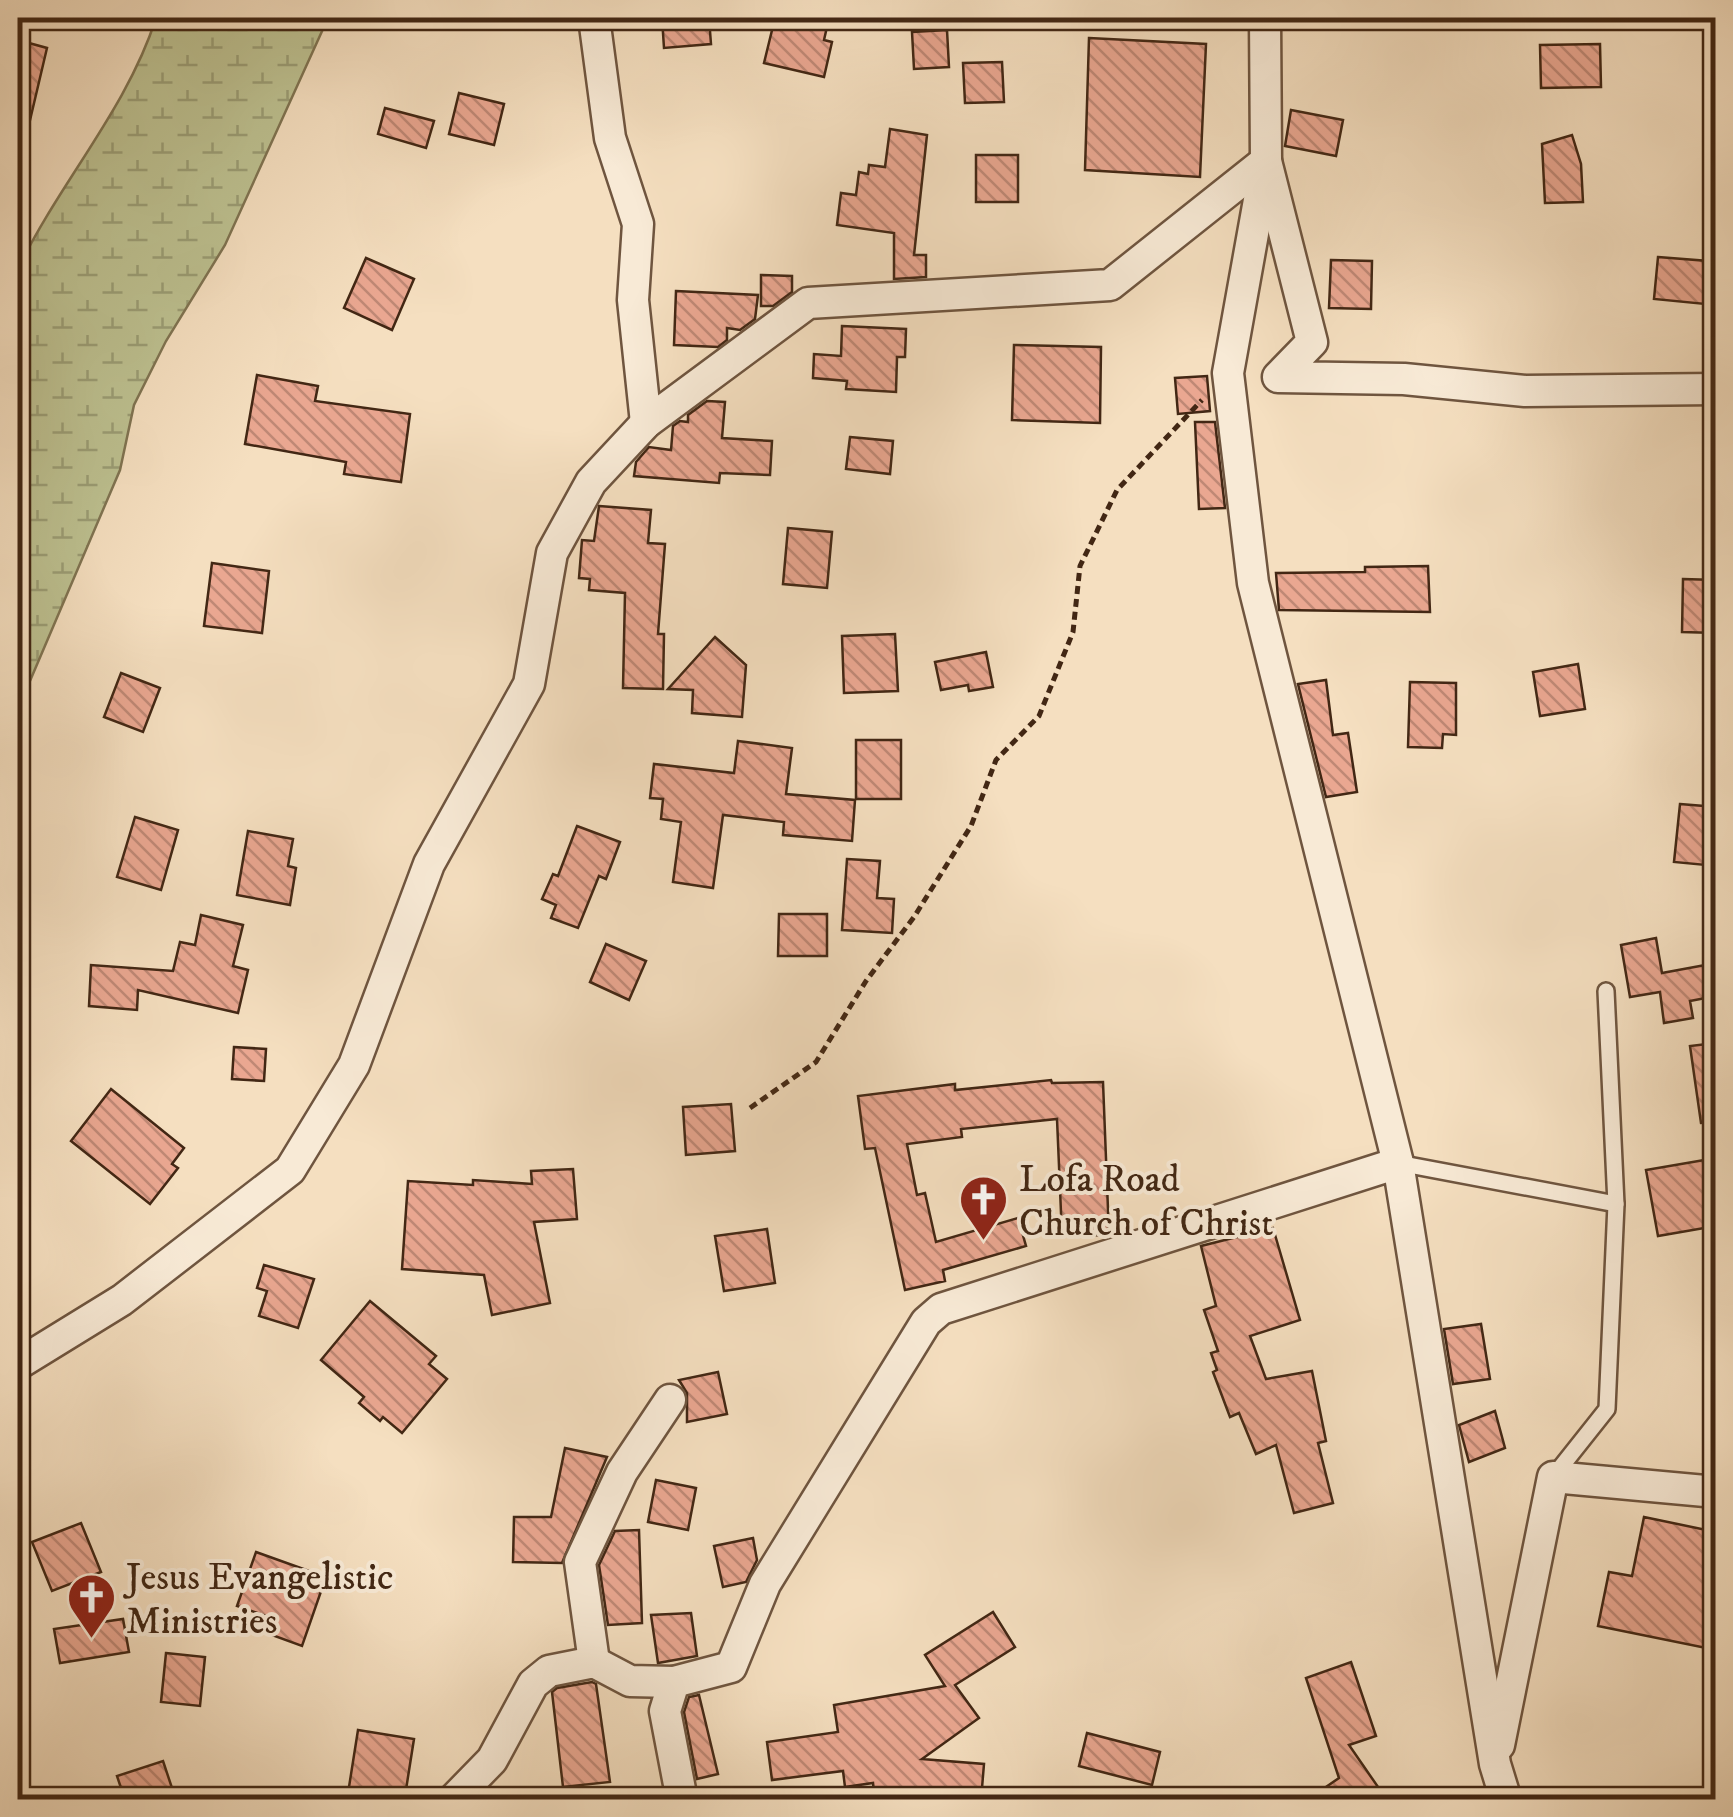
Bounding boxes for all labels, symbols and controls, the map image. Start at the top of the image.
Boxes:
place label: Lofa Road Church of Christ [1019,1156,1273,1248]
church icon: Lofa Road Church of Christ [958,1174,1010,1242]
place label: Jesus Evangelistic Ministries [123,1554,393,1646]
church icon: Jesus Evangelistic Ministries [65,1572,117,1640]

